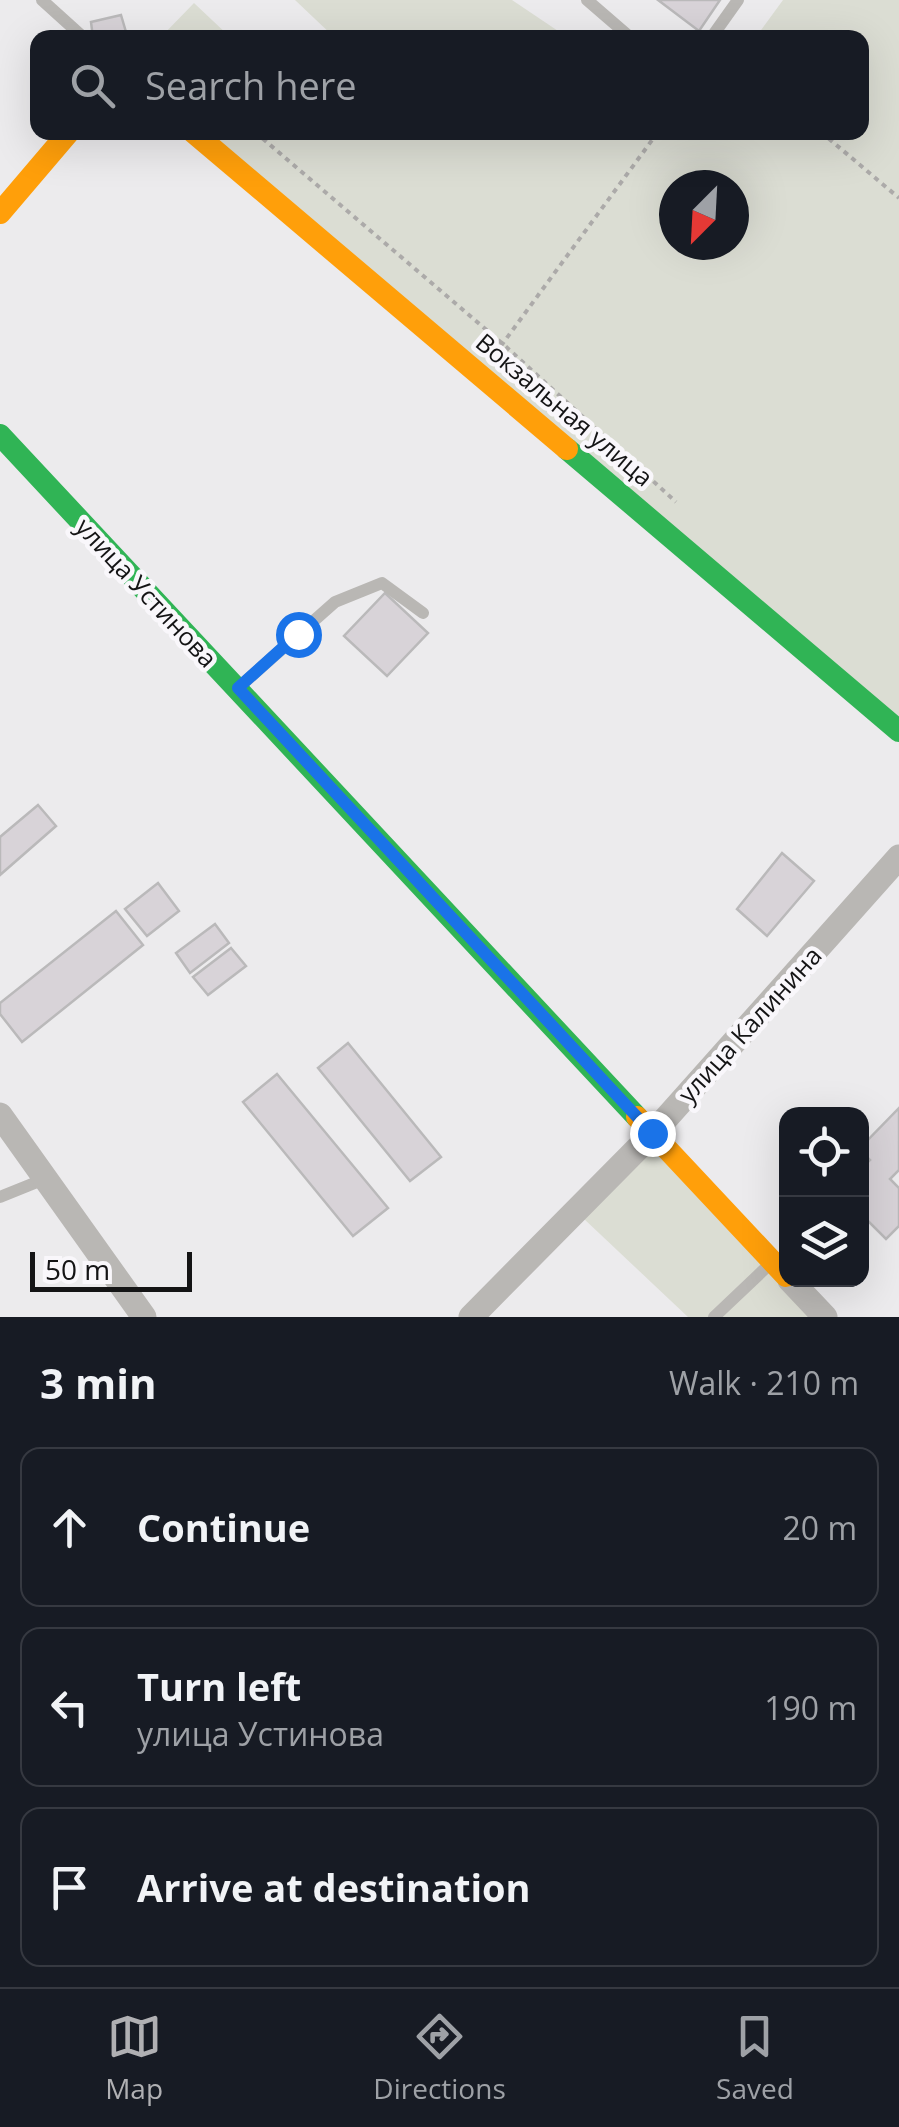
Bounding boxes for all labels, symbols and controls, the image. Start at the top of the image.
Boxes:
search box [30,30,869,140]
icon: search [65,58,120,113]
text: Search here [145,59,357,111]
north arrow [659,170,749,260]
street label: Вокзальная улица [469,325,661,493]
street label: улица Устинова [69,510,225,674]
route start [276,612,322,658]
street label: улица Калинина [670,938,828,1110]
map controls [779,1107,869,1287]
button: locate [779,1107,869,1197]
route end [630,1111,676,1157]
button: layers [779,1197,869,1287]
scale bar [30,1247,192,1292]
text: 50 m [45,1250,110,1288]
text: 3 min [40,1354,157,1411]
text: Walk · 210 m [669,1361,859,1404]
icon: ahead [42,1500,97,1555]
text: Continue [137,1501,310,1553]
text: 20 m [782,1506,857,1549]
text: Turn left [137,1660,301,1712]
icon: left [42,1680,97,1735]
text: 190 m [764,1686,857,1729]
text: улица Устинова [137,1712,384,1755]
icon: arrive [42,1860,97,1915]
text: Arrive at destination [137,1861,531,1913]
tab: Map [105,2009,163,2107]
tab: Directions [373,2009,506,2107]
tab: Saved [716,2009,794,2107]

